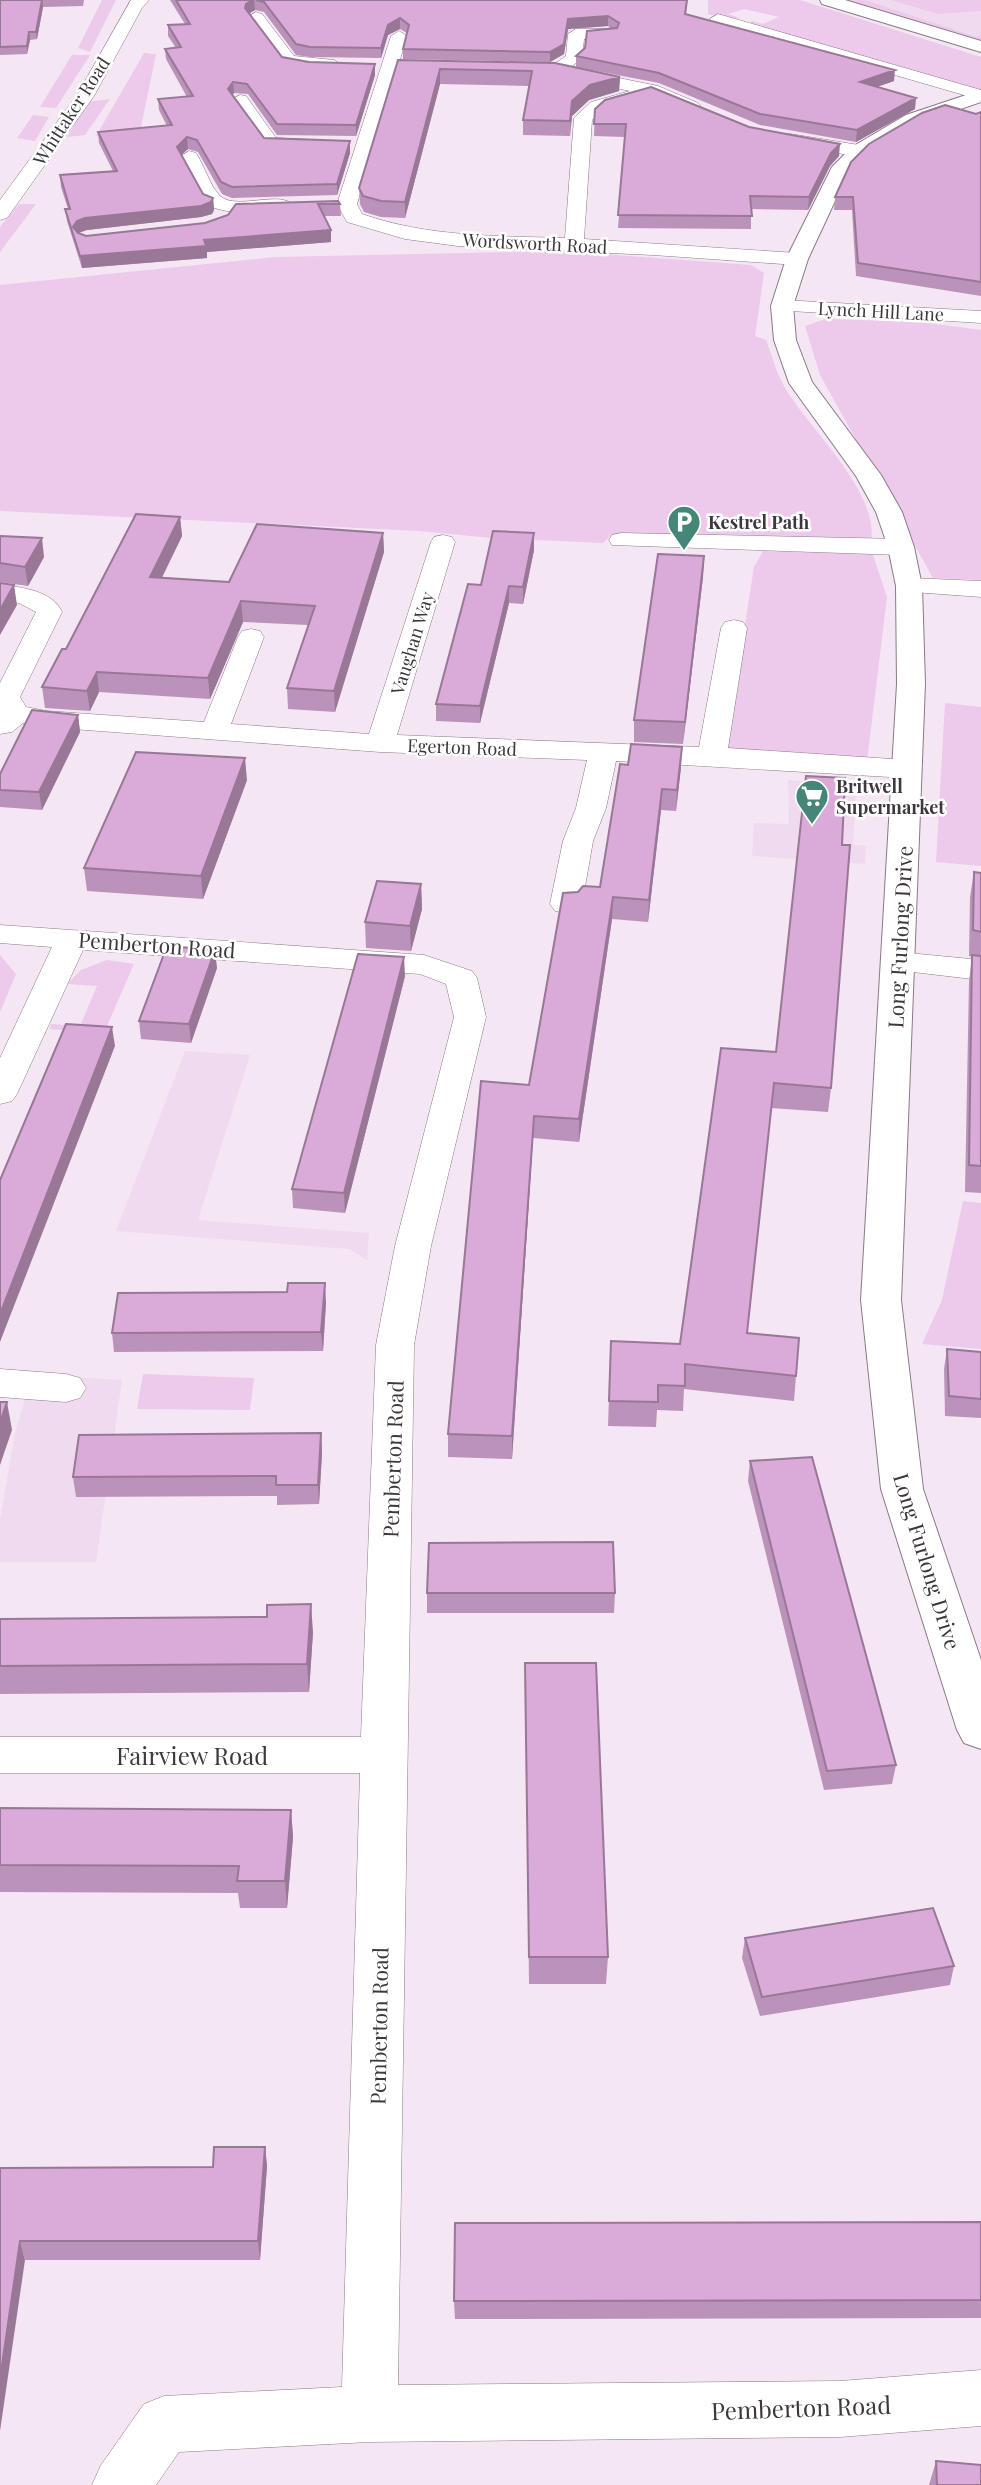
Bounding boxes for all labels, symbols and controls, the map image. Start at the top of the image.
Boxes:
street label: Whittaker Road [26,52,115,171]
street label: Wordsworth Road [461,227,609,259]
street label: Lynch Hill Lane [817,296,945,326]
parking icon: Kestrel Path [665,503,703,552]
place label: Kestrel Path [708,510,809,534]
street label: Vaughan Way [385,588,439,698]
street label: Egerton Road [407,733,518,761]
place label: Britwell Supermarket [836,774,945,819]
supermarket icon: Britwell Supermarket [793,777,831,826]
street label: Long Furlong Drive [880,845,918,1029]
street label: Pemberton Road [77,925,237,963]
street label: Pemberton Road [375,1380,409,1538]
street label: Long Furlong Drive [888,1469,968,1653]
street label: Fairview Road [116,1739,268,1771]
street label: Pemberton Road [363,1947,393,2105]
street label: Pemberton Road [710,2388,892,2426]

